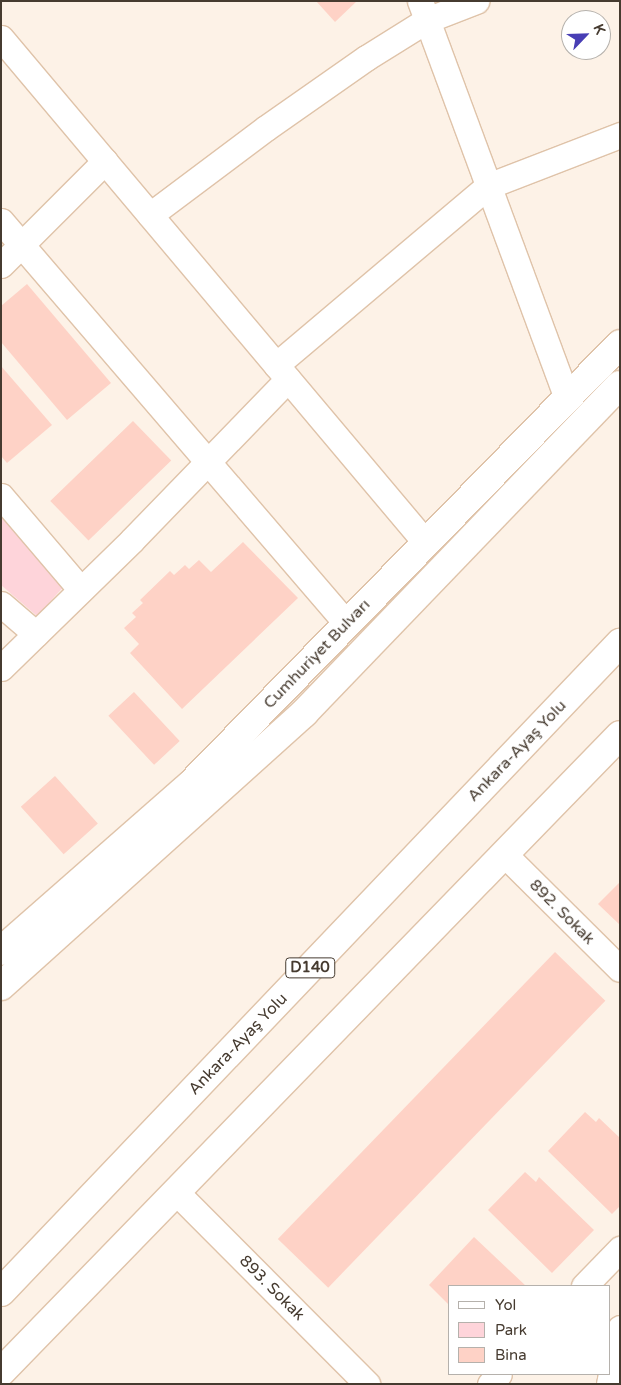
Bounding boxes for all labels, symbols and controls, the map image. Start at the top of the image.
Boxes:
north arrow [561,10,611,60]
text: K [590,21,609,37]
street label: Cumhuriyet Bulvarı [260,595,374,713]
street label: Ankara-Ayaş Yolu [464,696,570,806]
street label: 892. Sokak [525,875,599,949]
road number: D140 [285,956,335,980]
street label: Ankara-Ayaş Yolu [185,989,291,1099]
street label: 893. Sokak [235,1251,309,1325]
legend [448,1285,611,1375]
text: Yol [495,1296,516,1314]
text: Park [495,1321,527,1339]
text: Bina [495,1346,527,1364]

